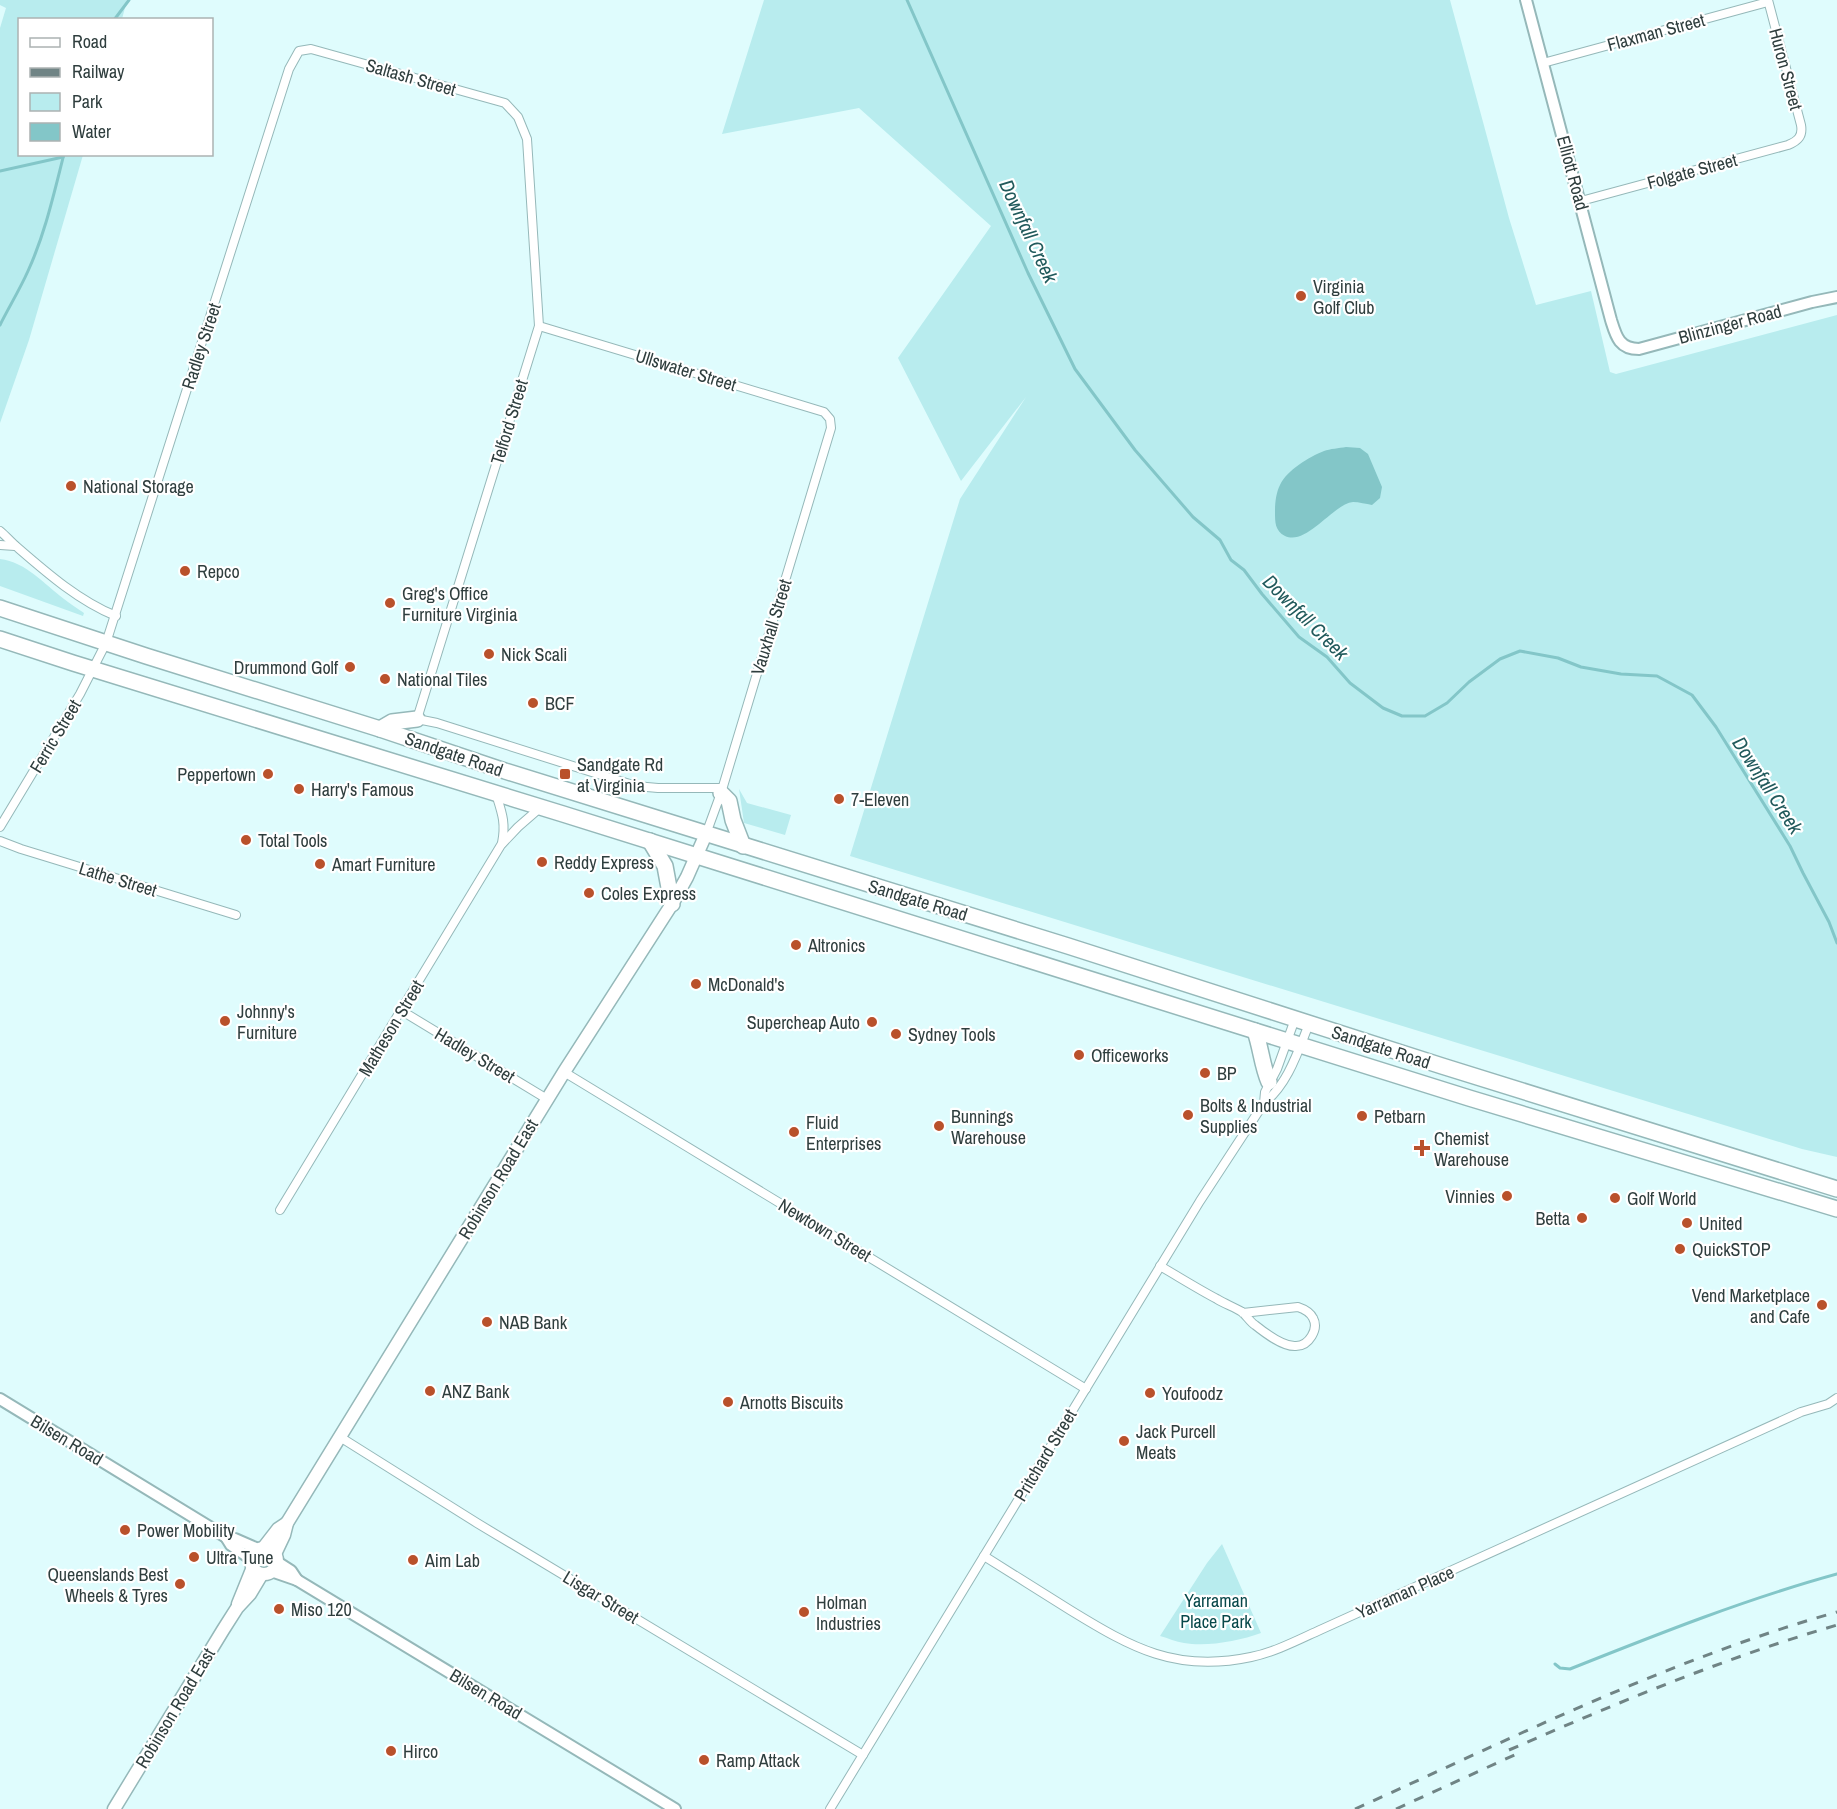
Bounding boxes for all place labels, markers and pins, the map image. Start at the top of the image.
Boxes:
place label: Virginia Golf Club [1313,274,1375,320]
marker: Virginia Golf Club [1294,289,1308,303]
place label: National Storage [83,474,194,499]
marker: National Storage [64,479,78,493]
place label: Repco [197,559,240,584]
marker: Repco [178,564,192,578]
place label: Greg's Office Furniture Virginia [402,581,517,627]
marker: Greg's Office Furniture Virginia [383,596,397,610]
place label: Nick Scali [501,642,567,667]
marker: Nick Scali [482,647,496,661]
place label: Drummond Golf [234,655,339,680]
marker: Drummond Golf [343,660,357,674]
place label: National Tiles [397,667,488,692]
marker: National Tiles [378,672,392,686]
place label: BCF [545,691,575,716]
marker: BCF [526,696,540,710]
place label: Sandgate Rd at Virginia [577,752,663,798]
place label: Peppertown [177,762,256,787]
marker: Peppertown [261,767,275,781]
marker: Sandgate Rd at Virginia [558,767,572,781]
place label: Harry's Famous [311,777,414,802]
marker: Harry's Famous [292,782,306,796]
place label: 7-Eleven [851,787,909,812]
marker: 7-Eleven [832,792,846,806]
place label: Total Tools [258,828,327,853]
marker: Total Tools [239,833,253,847]
place label: Reddy Express [554,850,654,875]
place label: Amart Furniture [331,852,435,877]
marker: Reddy Express [535,855,549,869]
marker: Amart Furniture [313,857,327,871]
place label: Coles Express [601,881,696,906]
marker: Coles Express [582,886,596,900]
place label: Altronics [807,933,865,958]
marker: Altronics [789,938,803,952]
place label: McDonald's [708,972,785,997]
marker: McDonald's [689,977,703,991]
place label: Johnny's Furniture [237,999,297,1045]
place label: Supercheap Auto [747,1010,860,1035]
marker: Johnny's Furniture [218,1014,232,1028]
marker: Supercheap Auto [865,1015,879,1029]
place label: Sydney Tools [908,1022,996,1047]
marker: Sydney Tools [889,1027,903,1041]
place label: Officeworks [1091,1043,1169,1068]
marker: Officeworks [1072,1048,1086,1062]
place label: BP [1217,1061,1237,1086]
marker: BP [1198,1066,1212,1080]
place label: Bolts & Industrial Supplies [1200,1093,1312,1139]
place label: Bunnings Warehouse [951,1104,1026,1150]
place label: Petbarn [1374,1104,1426,1129]
marker: Bolts & Industrial Supplies [1181,1108,1195,1122]
marker: Petbarn [1355,1109,1369,1123]
place label: Fluid Enterprises [806,1110,881,1156]
marker: Bunnings Warehouse [932,1119,946,1133]
marker: Fluid Enterprises [787,1125,801,1139]
place label: Chemist Warehouse [1434,1126,1509,1172]
marker: Chemist Warehouse [1415,1141,1429,1155]
place label: Vinnies [1445,1184,1495,1209]
place label: Golf World [1627,1186,1696,1211]
marker: Vinnies [1500,1189,1514,1203]
marker: Golf World [1608,1191,1622,1205]
place label: Betta [1536,1206,1570,1231]
marker: Betta [1575,1211,1589,1225]
place label: United [1699,1211,1743,1236]
marker: United [1680,1216,1694,1230]
place label: QuickSTOP [1692,1237,1771,1262]
marker: QuickSTOP [1673,1242,1687,1256]
place label: Vend Marketplace and Cafe [1692,1283,1810,1329]
marker: Vend Marketplace and Cafe [1815,1298,1829,1312]
place label: NAB Bank [499,1310,568,1335]
marker: NAB Bank [480,1315,494,1329]
place label: ANZ Bank [441,1379,510,1404]
place label: Youfoodz [1162,1381,1223,1406]
marker: ANZ Bank [423,1384,437,1398]
marker: Youfoodz [1143,1386,1157,1400]
place label: Arnotts Biscuits [739,1390,843,1415]
marker: Arnotts Biscuits [721,1395,735,1409]
place label: Jack Purcell Meats [1136,1419,1216,1465]
marker: Jack Purcell Meats [1117,1434,1131,1448]
place label: Power Mobility [137,1518,235,1543]
marker: Power Mobility [118,1523,132,1537]
place label: Ultra Tune [206,1545,273,1570]
place label: Aim Lab [424,1548,480,1573]
marker: Ultra Tune [187,1550,201,1564]
marker: Aim Lab [406,1553,420,1567]
place label: Queenslands Best Wheels & Tyres [47,1562,168,1608]
marker: Queenslands Best Wheels & Tyres [173,1577,187,1591]
place label: Holman Industries [816,1590,881,1636]
place label: Miso 120 [291,1597,352,1622]
marker: Miso 120 [272,1602,286,1616]
marker: Holman Industries [797,1605,811,1619]
place label: Hirco [403,1739,438,1764]
marker: Hirco [384,1744,398,1758]
place label: Ramp Attack [716,1748,800,1773]
marker: Ramp Attack [697,1753,711,1767]

